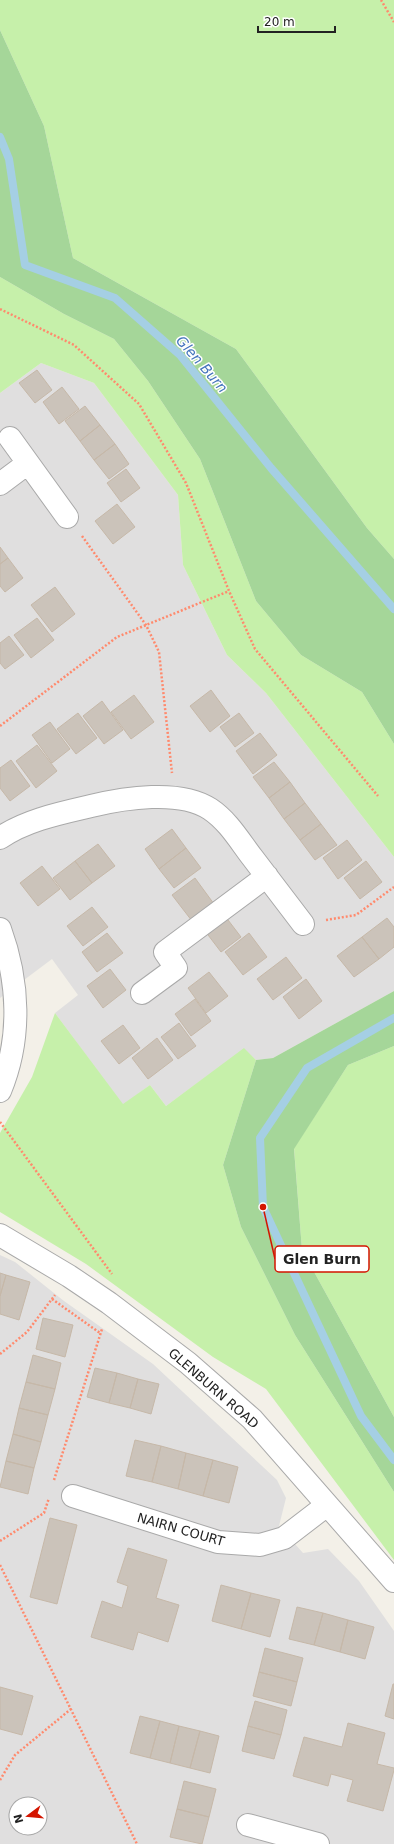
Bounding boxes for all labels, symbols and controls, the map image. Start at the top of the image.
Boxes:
scale bar [258,8,335,34]
text: 20 m [264,15,295,29]
water label: Glen Burn [173,332,231,396]
callout: Glen Burn [275,1246,369,1272]
text: Glen Burn [283,1251,361,1267]
street label: GLENBURN ROAD [166,1345,262,1432]
street label: NAIRN COURT [135,1510,226,1549]
north arrow [8,1796,48,1836]
text: N [11,1812,26,1825]

